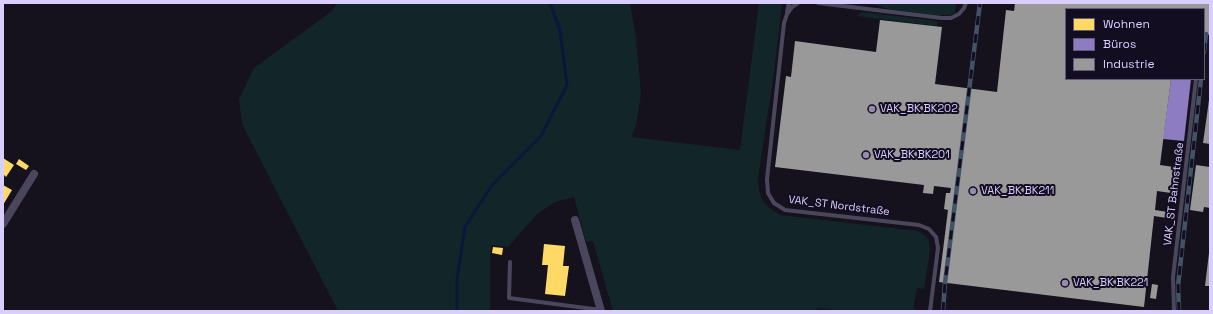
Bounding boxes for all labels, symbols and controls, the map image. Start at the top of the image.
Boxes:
legend [1065,8,1205,80]
text: Wohnen [1103,16,1150,32]
text: Büros [1103,36,1136,52]
text: Industrie [1103,56,1155,72]
place label: VAK_BK BK202 [880,102,958,116]
marker: VAK_BK BK202 [867,104,877,114]
street label: VAK_ST Bahnstraße [1161,142,1187,246]
place label: VAK_BK BK201 [874,148,950,162]
marker: VAK_BK BK201 [861,150,871,160]
place label: VAK_BK BK211 [981,184,1054,198]
marker: VAK_BK BK211 [968,186,978,196]
street label: VAK_ST Nordstraße [788,193,890,219]
place label: VAK_BK BK221 [1073,276,1148,290]
marker: VAK_BK BK221 [1060,278,1070,288]

